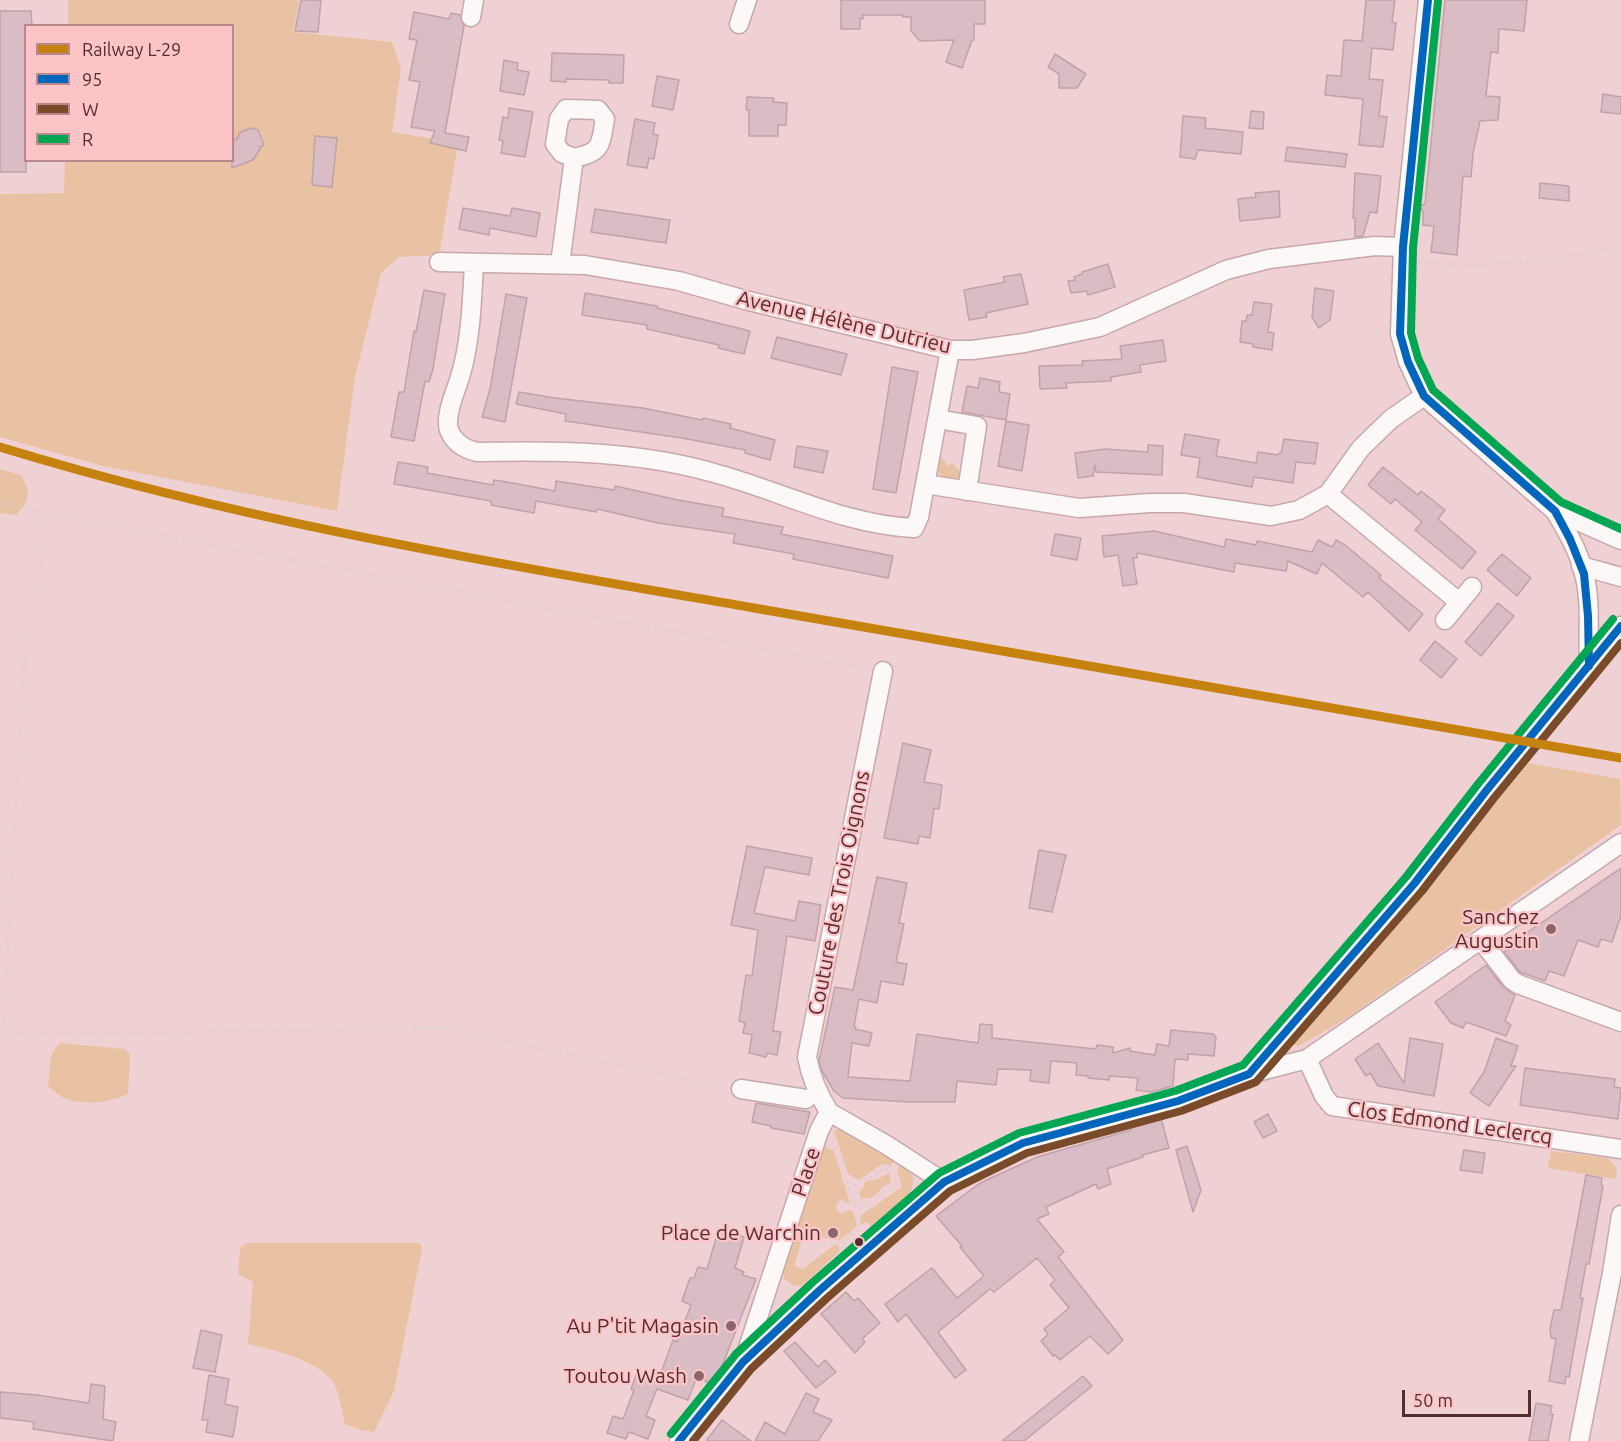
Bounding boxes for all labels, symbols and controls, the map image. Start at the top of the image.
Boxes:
legend [24,24,234,162]
text: Railway L-29 [82,39,181,59]
text: 95 [82,69,102,89]
text: W [82,99,99,119]
text: R [82,129,93,149]
street label: Avenue Hélène Dutrieu [734,285,954,359]
street label: Couture des Trois Oignons [803,769,875,1017]
place label: Sanchez Augustin [1455,904,1539,954]
marker: Sanchez Augustin [1544,922,1558,936]
street label: Clos Edmond Leclercq [1346,1096,1554,1150]
street label: Place [786,1144,826,1200]
place label: Place de Warchin [661,1220,821,1246]
marker: Place de Warchin [826,1226,840,1240]
unlabelled marker [853,1236,865,1248]
place label: Au P'tit Magasin [566,1313,719,1339]
marker: Au P'tit Magasin [724,1319,738,1333]
place label: Toutou Wash [564,1363,687,1389]
marker: Toutou Wash [692,1369,706,1383]
scale bar [1405,1378,1534,1416]
text: 50 m [1413,1390,1453,1410]

